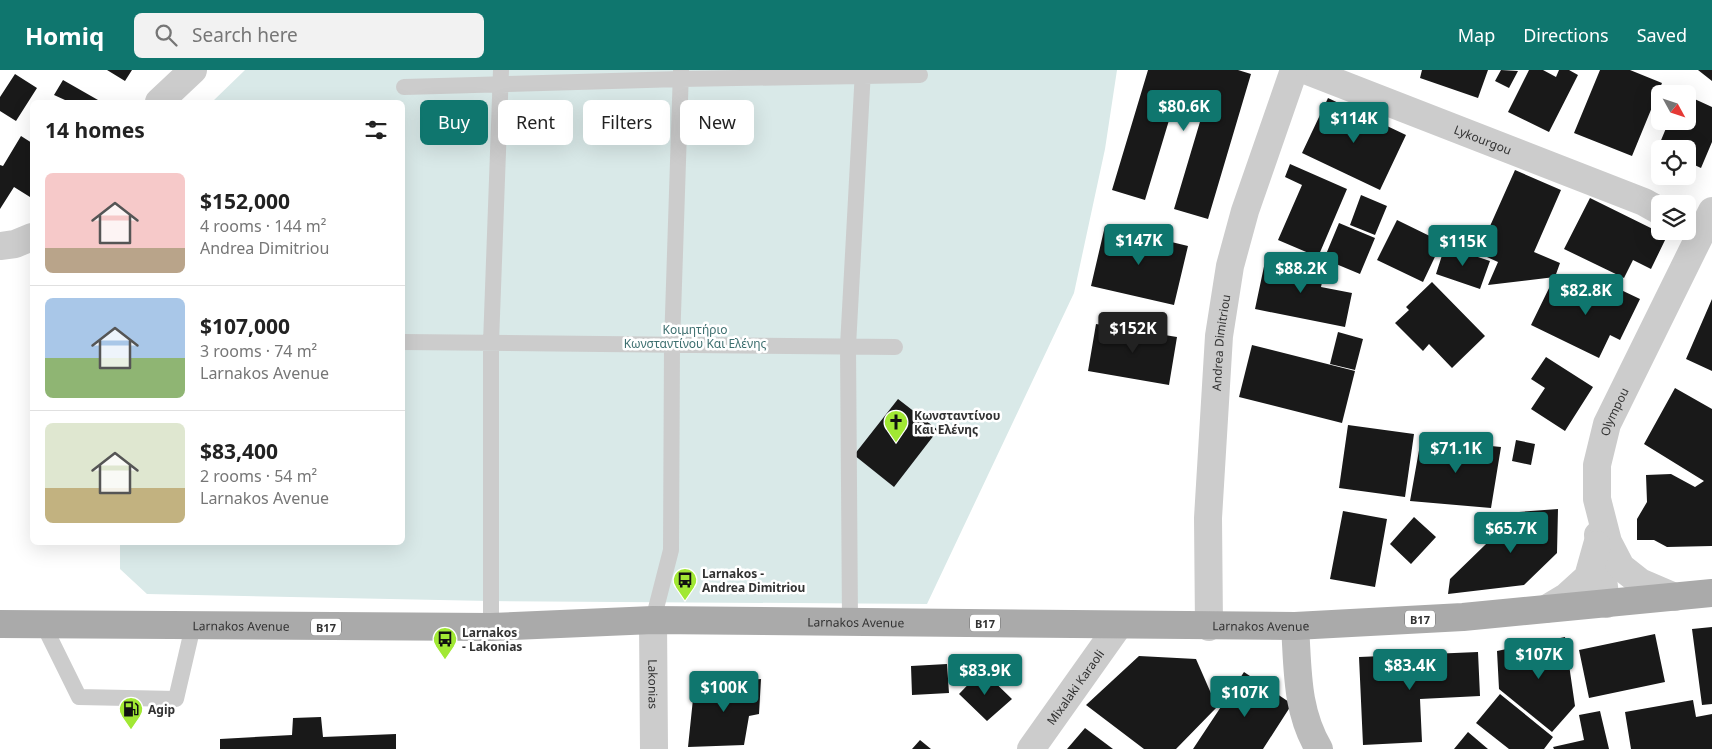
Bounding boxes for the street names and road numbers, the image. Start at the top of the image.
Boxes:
street label: Lykourgou [1452,120,1514,158]
street label: Andrea Dimitriou [1207,293,1234,391]
street label: Olympou [1596,384,1632,438]
road number: B17 [1405,610,1435,628]
street label: Larnakos Avenue [807,613,905,631]
road number: B17 [970,614,1000,632]
street label: Larnakos Avenue [192,617,290,634]
street label: Larnakos Avenue [1212,617,1310,635]
road number: B17 [311,618,341,636]
street label: Mixalaki Karaoli [1042,646,1108,728]
street label: Lakonias [645,659,662,709]

